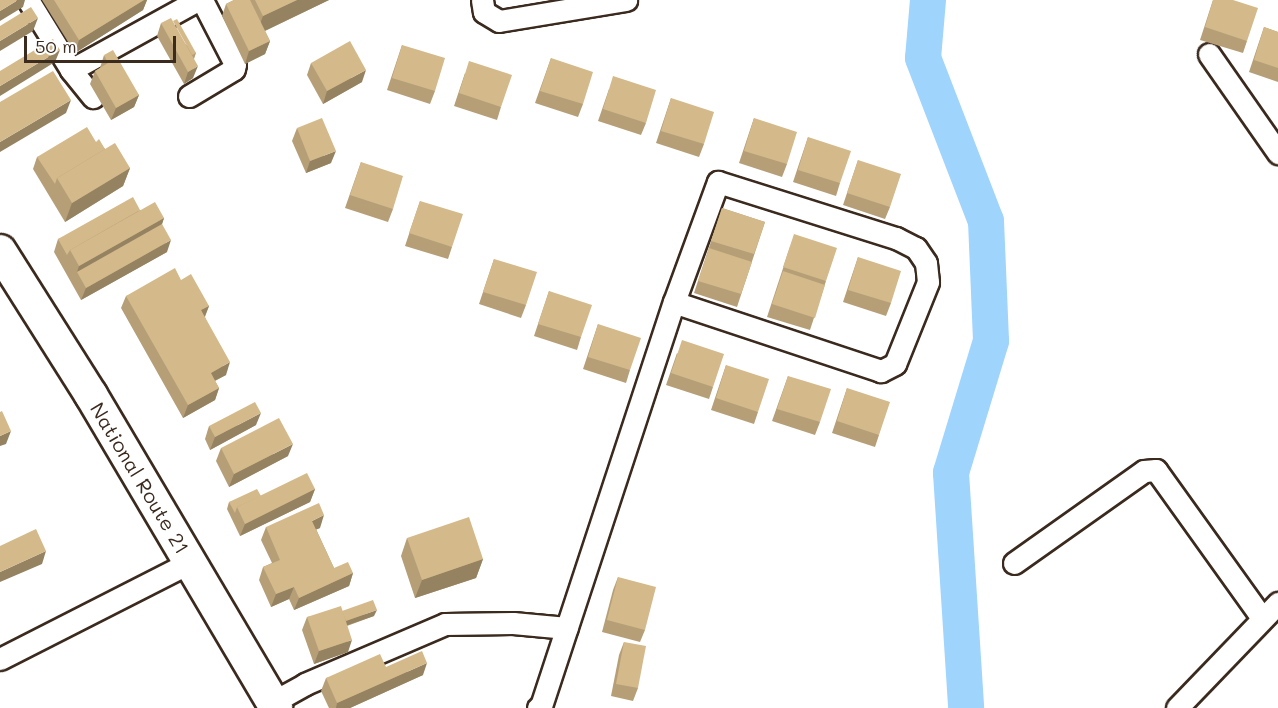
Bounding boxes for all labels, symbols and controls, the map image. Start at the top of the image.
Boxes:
scale bar [27,24,178,62]
text: 50 m [35,34,77,58]
street label: National Route 21 [85,398,195,558]

